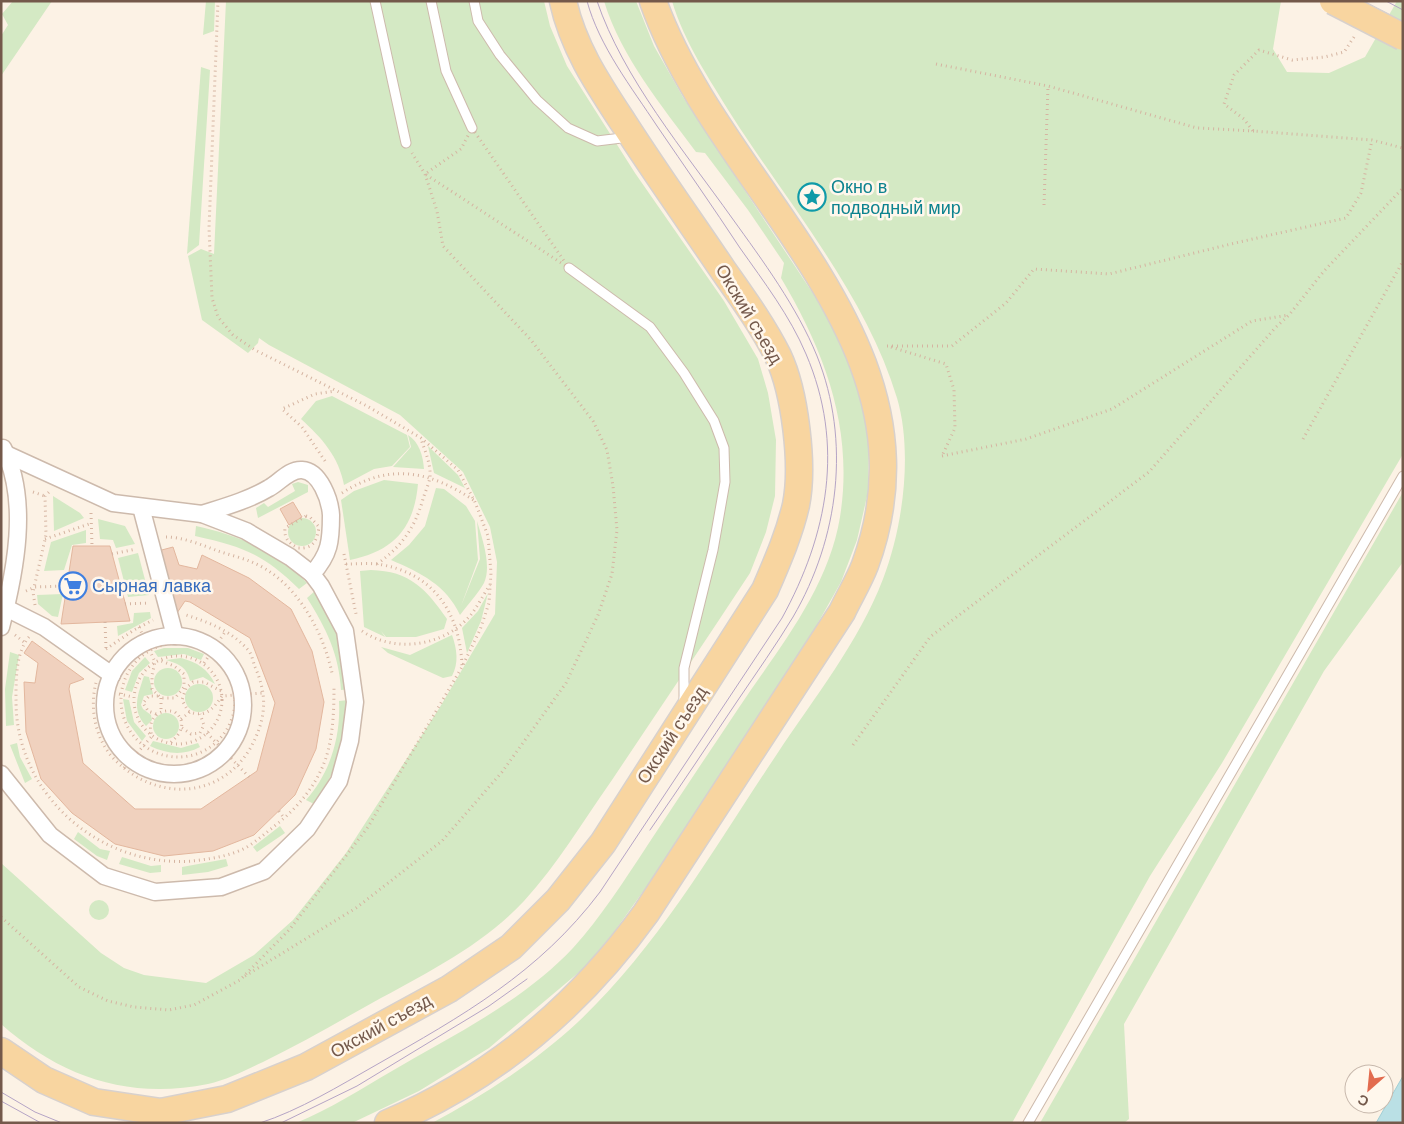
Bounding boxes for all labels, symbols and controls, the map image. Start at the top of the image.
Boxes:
place label: Окно в подводный мир [831,177,961,218]
place icon: Окно в подводный мир [797,182,827,212]
street label: Окский съезд [712,261,787,368]
supermarket icon: Сырная лавка [58,571,88,601]
place label: Сырная лавка [92,576,212,596]
street label: Окский съезд [633,682,711,788]
street label: Окский съезд [327,990,435,1062]
north arrow [1344,1064,1394,1114]
text: С [1355,1091,1371,1110]

